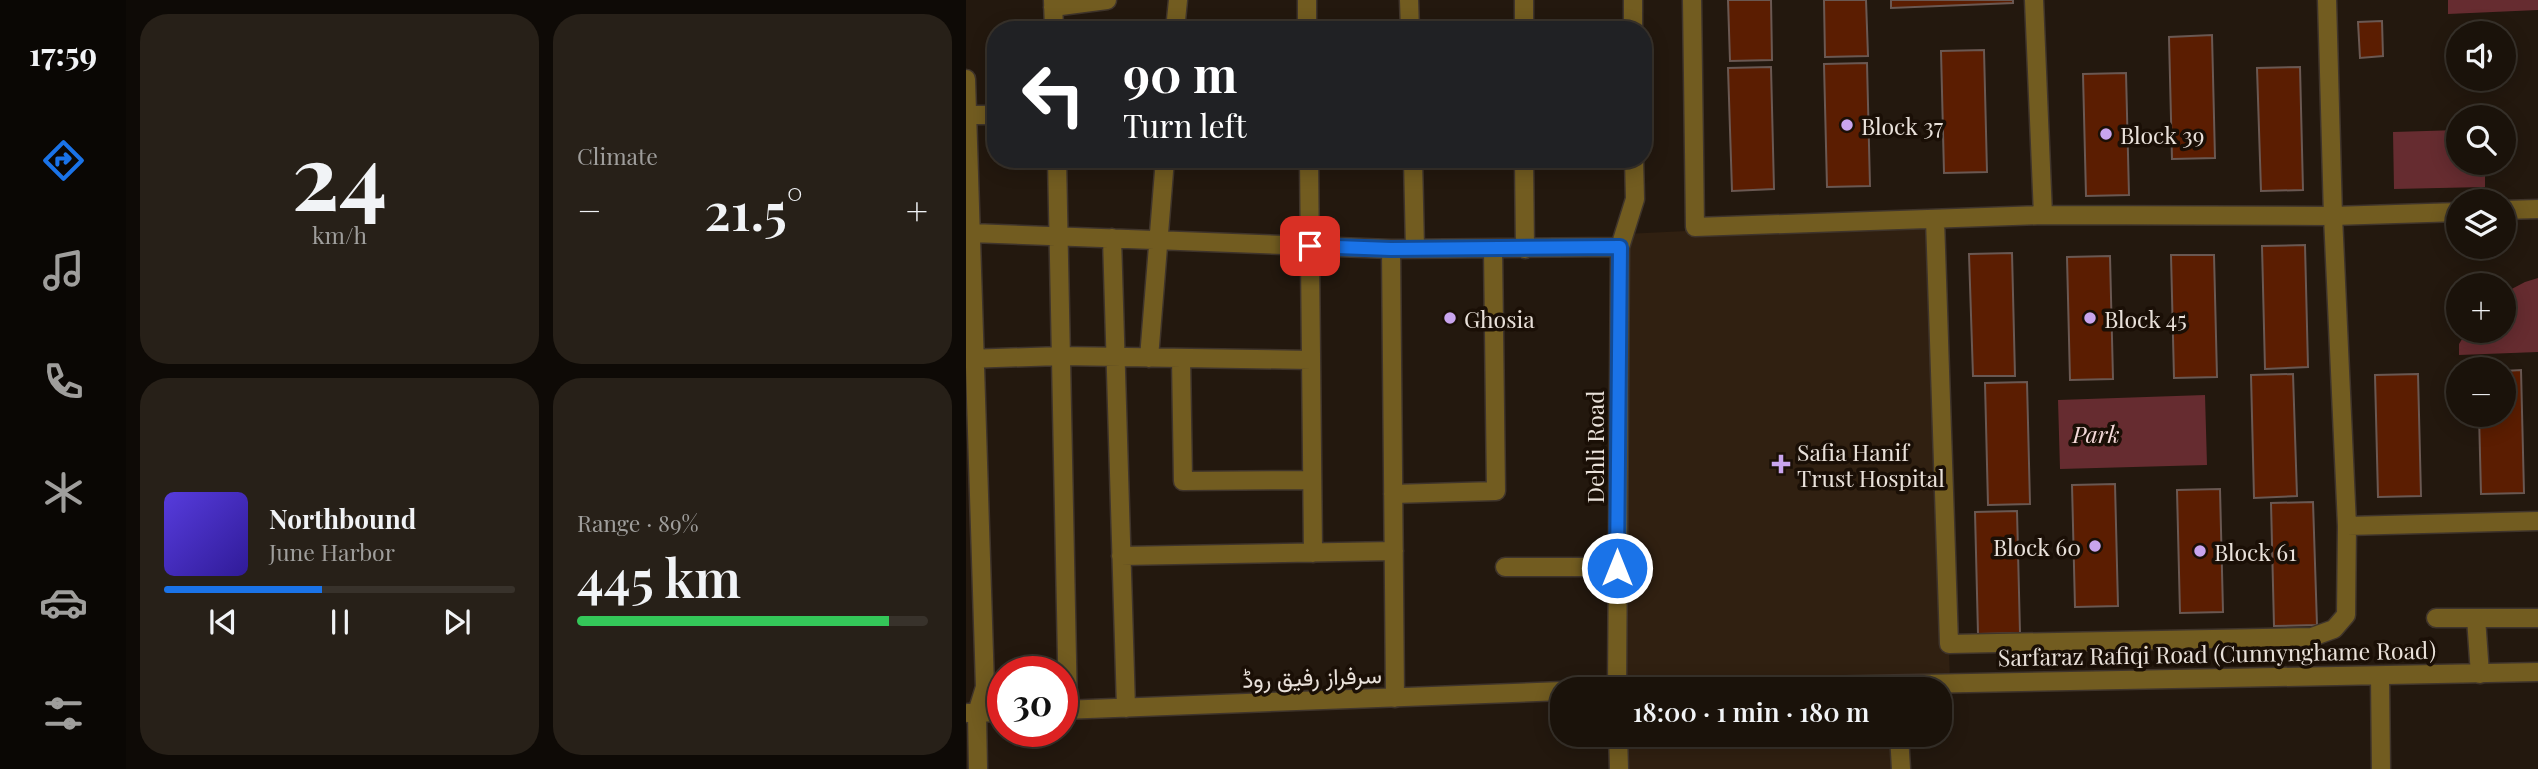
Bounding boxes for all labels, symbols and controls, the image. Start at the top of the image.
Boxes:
map controls [2446,21,2516,427]
button: sound [2446,21,2516,91]
text: 17:59 [29,31,97,74]
text: 90 m [1123,40,1237,105]
icon: left [1008,49,1099,140]
text: Turn left [1123,103,1247,146]
button: search [2446,105,2516,175]
place label: Block 37 [1861,110,1944,141]
text: 24 [292,113,387,234]
marker: Block 37 [1839,117,1855,133]
place label: Block 39 [2120,119,2204,150]
marker: Block 39 [2098,126,2114,142]
icon: directions [39,136,88,185]
text: Climate [577,140,658,171]
text: 21.5° [704,175,803,244]
text: − [577,184,602,235]
text: + [906,184,928,235]
button: layers [2446,189,2516,259]
pin [1280,216,1340,276]
text: km/h [312,219,367,250]
icon: arrive [1291,227,1329,265]
icon: music [39,246,88,295]
button: + [2446,273,2516,343]
place label: Ghosia [1464,303,1535,334]
place label: Block 45 [2104,303,2187,334]
marker: Ghosia [1442,310,1458,326]
marker: Block 45 [2082,310,2098,326]
icon: phone [39,357,88,406]
button: − [2446,357,2516,427]
street label: Dehli Road [1579,390,1610,504]
park label: Park [2072,418,2120,449]
place label: Safia Hanif Trust Hospital [1797,436,1945,493]
marker: Safia Hanif Trust Hospital [1771,454,1791,474]
icon: climate [39,468,88,517]
text: Northbound [269,501,416,536]
text: Range · 89% [577,507,699,538]
position arrow [1580,531,1654,605]
place label: Block 60 [1993,531,2081,562]
text: June Harbor [269,536,395,567]
place label: Block 61 [2214,536,2297,567]
marker: Block 60 [2087,538,2103,554]
text: 445 km [577,542,741,611]
marker: Block 61 [2192,543,2208,559]
icon: car [39,578,88,627]
icon: previous [204,603,242,641]
icon: pause [321,603,359,641]
icon: next [438,603,476,641]
street label: Sarfaraz Rafiqi Road (Cunnynghame Road) [1998,634,2436,672]
speed limit sign: 30 [987,656,1078,747]
street label: سرفراز رفیق روڈ [1242,658,1382,695]
icon: filters [39,689,88,738]
text: 18:00 · 1 min · 180 m [1633,694,1869,729]

